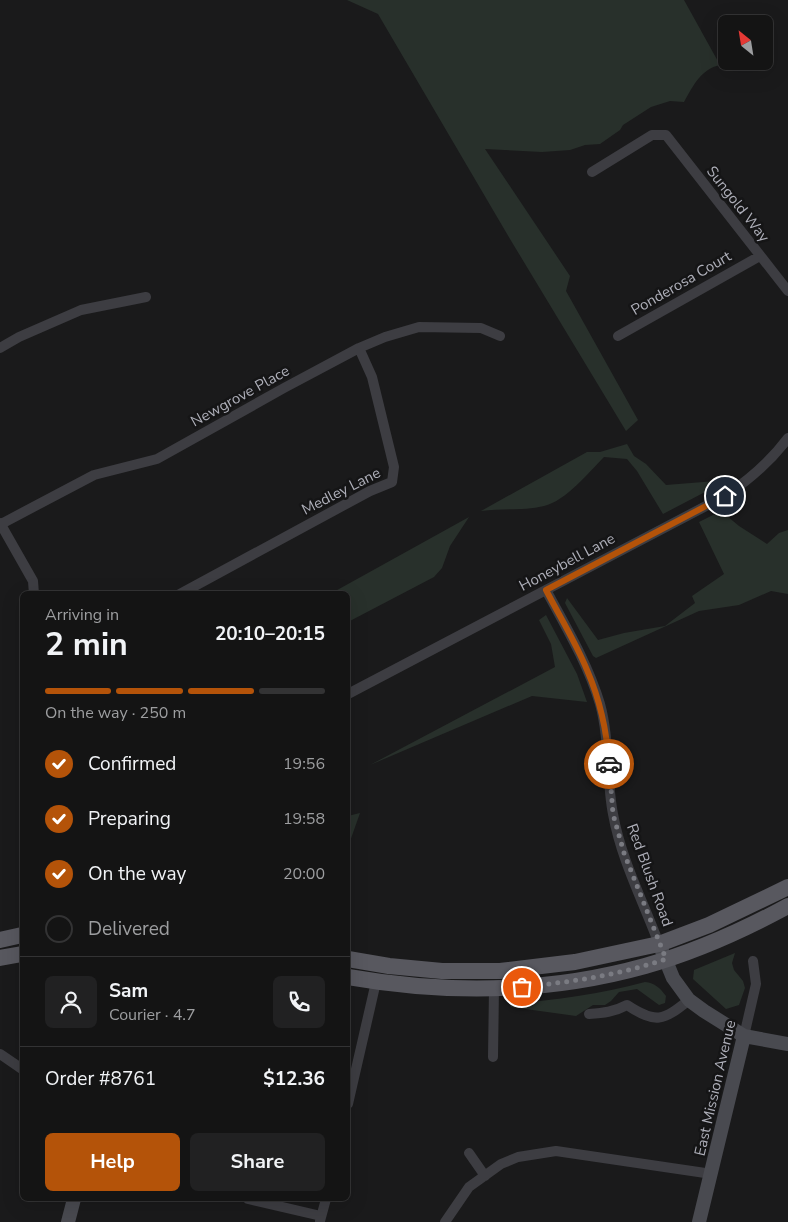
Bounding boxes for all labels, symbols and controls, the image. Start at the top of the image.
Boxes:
north arrow [718,15,772,70]
map controls [718,15,773,70]
street label: Sungold Way [702,162,774,246]
street label: Ponderosa Court [627,246,735,320]
street label: Newgrove Place [187,361,293,431]
street label: Medley Lane [298,463,384,519]
pin [704,475,746,517]
icon: home [711,482,739,510]
street label: Honeybell Lane [516,528,618,596]
text: Arriving in [45,604,119,626]
text: 20:10–20:15 [215,621,325,647]
text: 2 min [45,623,128,666]
text: On the way · 250 m [45,702,186,724]
courier [584,739,634,789]
icon: check [45,750,73,778]
icon: car [595,750,623,778]
text: Confirmed [88,751,176,777]
text: 19:56 [283,753,325,775]
icon: check [45,805,73,833]
text: Preparing [88,806,171,832]
text: 19:58 [283,808,325,830]
street label: Red Blush Road [622,821,678,929]
icon: check [45,860,73,888]
text: On the way [88,861,186,887]
text: 20:00 [283,863,325,885]
text: Delivered [88,916,170,942]
pin [501,966,543,1008]
icon: bag [508,973,536,1001]
button: person [45,976,97,1028]
button: phone [273,976,325,1028]
text: Sam [109,978,148,1004]
text: Courier · 4.7 [109,1004,195,1026]
street label: East Mission Avenue [690,1018,740,1158]
text: Order #8761 [45,1066,156,1092]
text: $12.36 [263,1066,325,1092]
button: Help [45,1133,180,1191]
button: Share [190,1133,325,1191]

